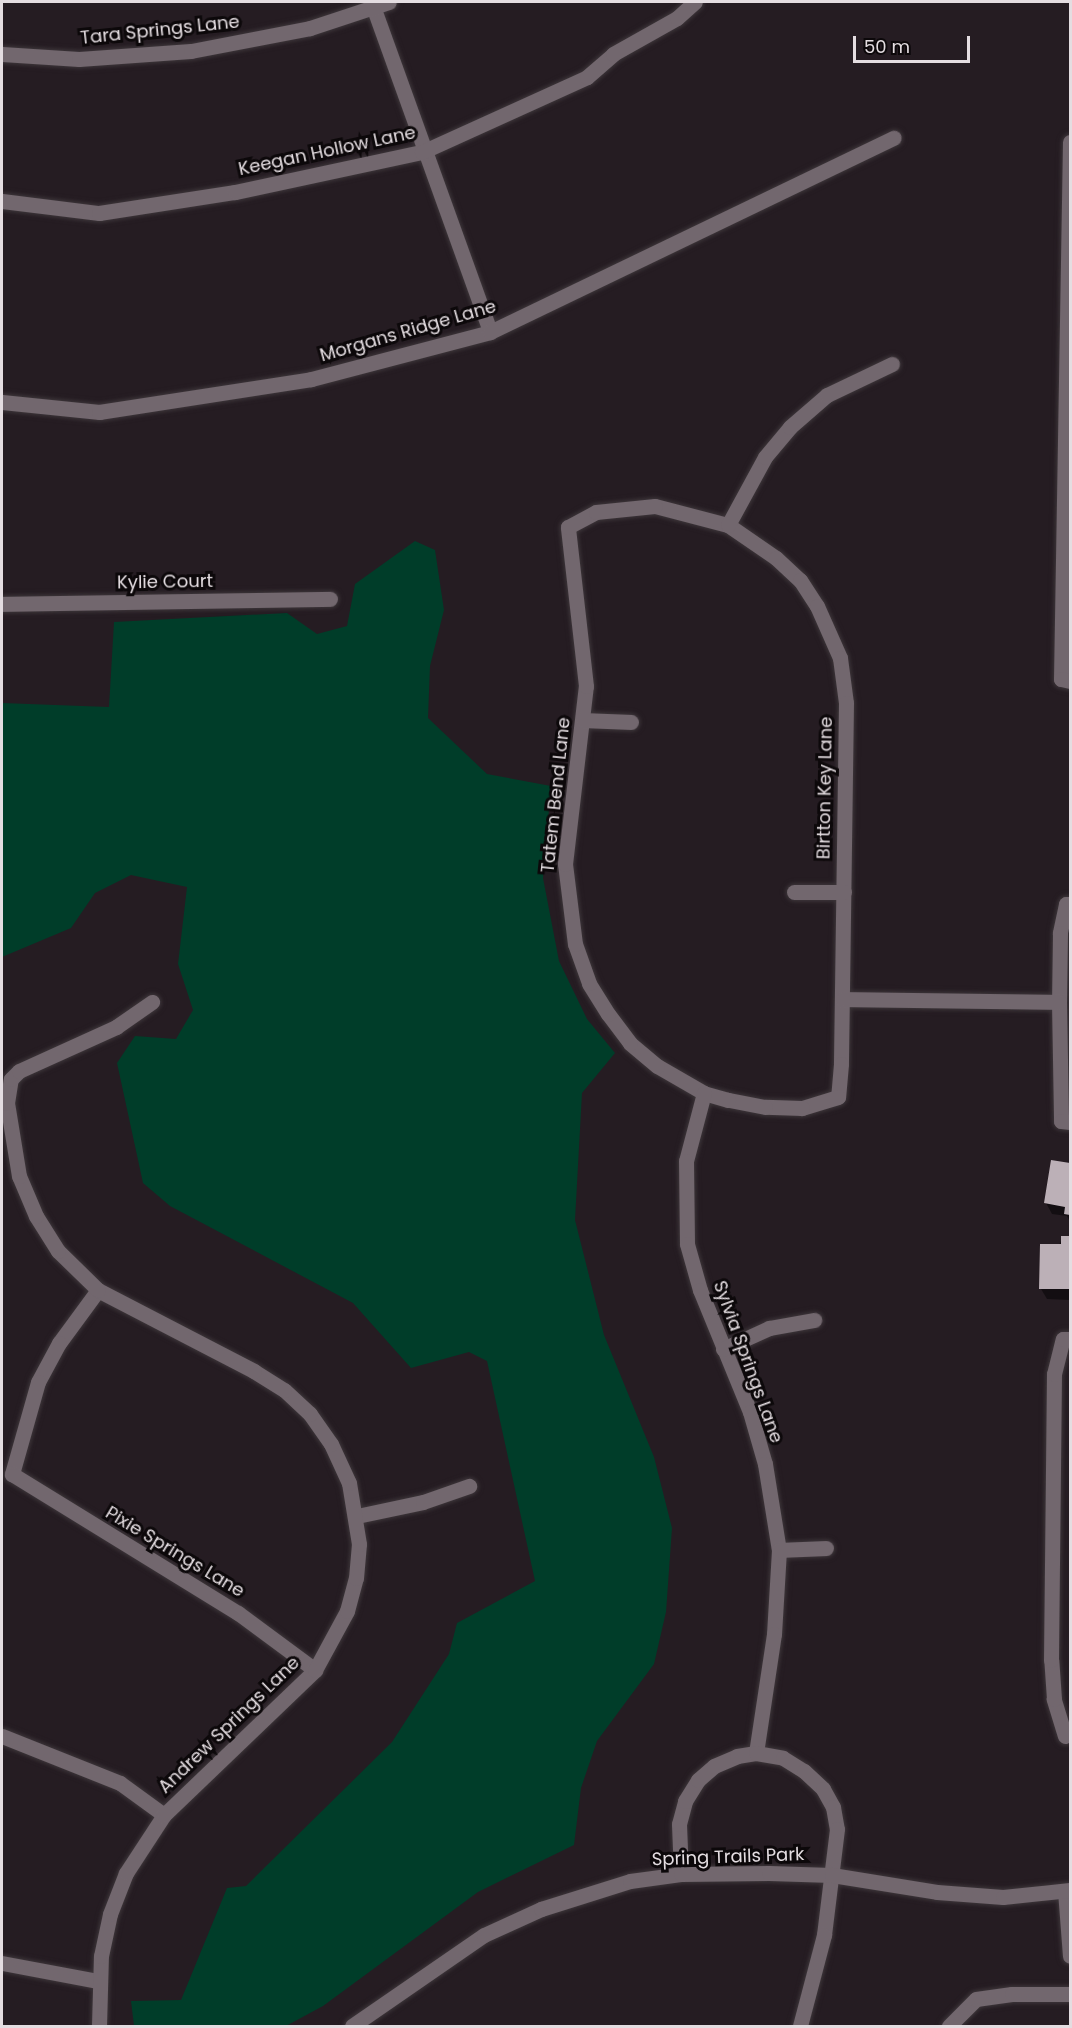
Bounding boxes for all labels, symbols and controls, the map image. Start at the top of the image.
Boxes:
street label: Tara Springs Lane [79,11,241,49]
scale bar [856,24,973,62]
text: 50 m [864,34,910,59]
street label: Keegan Hollow Lane [237,122,417,180]
street label: Morgans Ridge Lane [318,296,498,366]
street label: Kylie Court [117,570,213,594]
street label: Tatem Bend Lane [537,716,575,874]
street label: Birtton Key Lane [813,717,837,859]
street label: Sylvia Springs Lane [709,1278,787,1446]
street label: Pixie Springs Lane [102,1502,248,1602]
street label: Andrew Springs Lane [154,1652,304,1798]
street label: Spring Trails Park [651,1844,805,1870]

